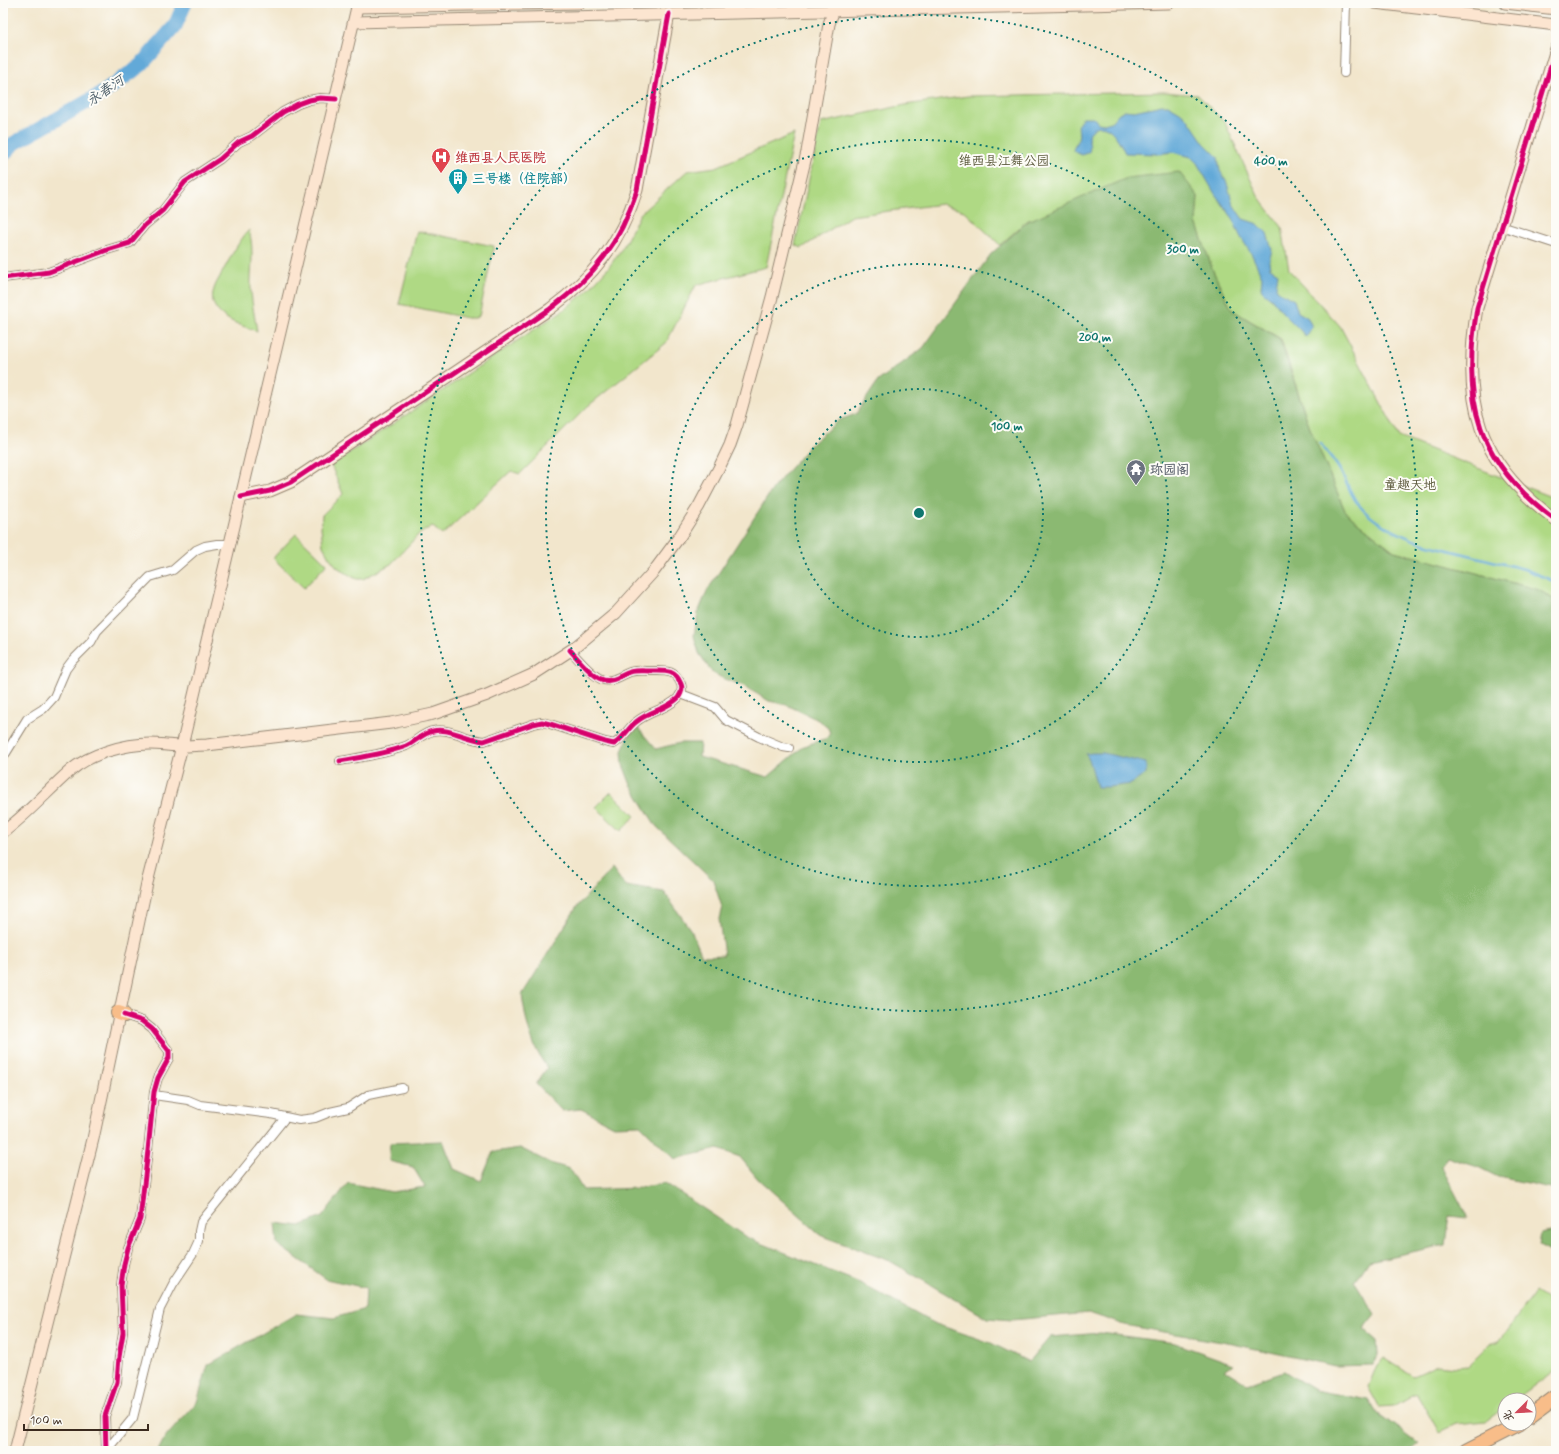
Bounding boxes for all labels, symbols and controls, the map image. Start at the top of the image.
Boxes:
water label: 永春河 [83,71,130,110]
hospital icon: 维西县人民医院 [430,146,452,174]
place label: 维西县人民医院 [455,150,546,167]
park label: 维西县江舞公园 [958,153,1050,170]
text: 400 m [1254,154,1288,170]
building icon: 三号楼（住院部） [447,167,469,195]
place label: 三号楼（住院部） [472,171,576,188]
text: 300 m [1167,242,1200,258]
text: 200 m [1079,330,1112,346]
text: 100 m [991,419,1024,435]
temple icon: 珎园阁 [1125,458,1147,486]
place label: 珎园阁 [1150,462,1189,479]
park label: 童趣天地 [1384,477,1436,494]
centre of rings [912,506,926,520]
north arrow [1497,1392,1537,1432]
scale bar [24,1406,148,1432]
text: 北 [1500,1408,1517,1424]
text: 100 m [30,1413,62,1429]

